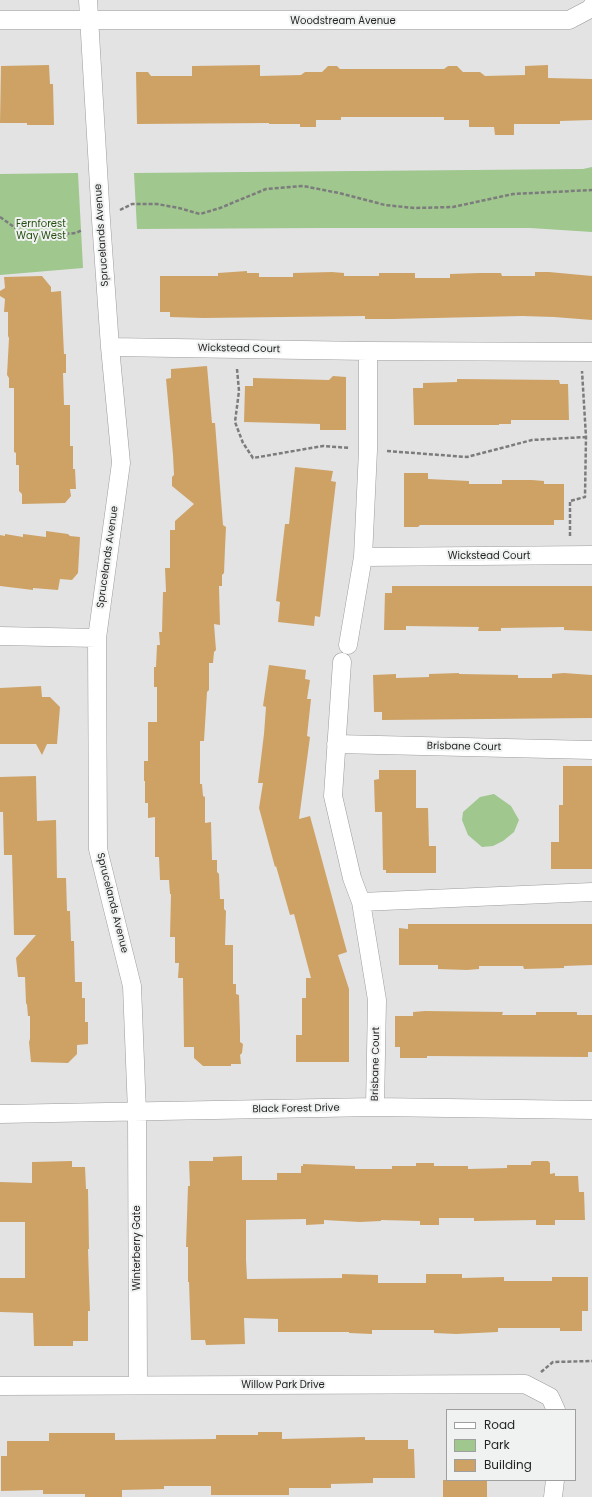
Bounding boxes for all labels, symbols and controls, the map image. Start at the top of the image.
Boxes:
street label: Woodstream Avenue [290,15,396,27]
street label: Sprucelands Avenue [92,183,112,287]
park label: Fernforest Way West [16,218,66,242]
street label: Wickstead Court [198,342,280,356]
street label: Sprucelands Avenue [95,505,121,609]
street label: Wickstead Court [448,550,530,562]
street label: Brisbane Court [427,740,501,754]
street label: Sprucelands Avenue [94,852,130,954]
street label: Brisbane Court [369,1027,383,1101]
street label: Black Forest Drive [252,1102,340,1116]
street label: Winterberry Gate [131,1205,143,1291]
street label: Willow Park Drive [241,1379,325,1391]
legend [446,1409,576,1481]
text: Road [484,1416,515,1433]
text: Park [484,1436,510,1453]
text: Building [484,1456,532,1473]

